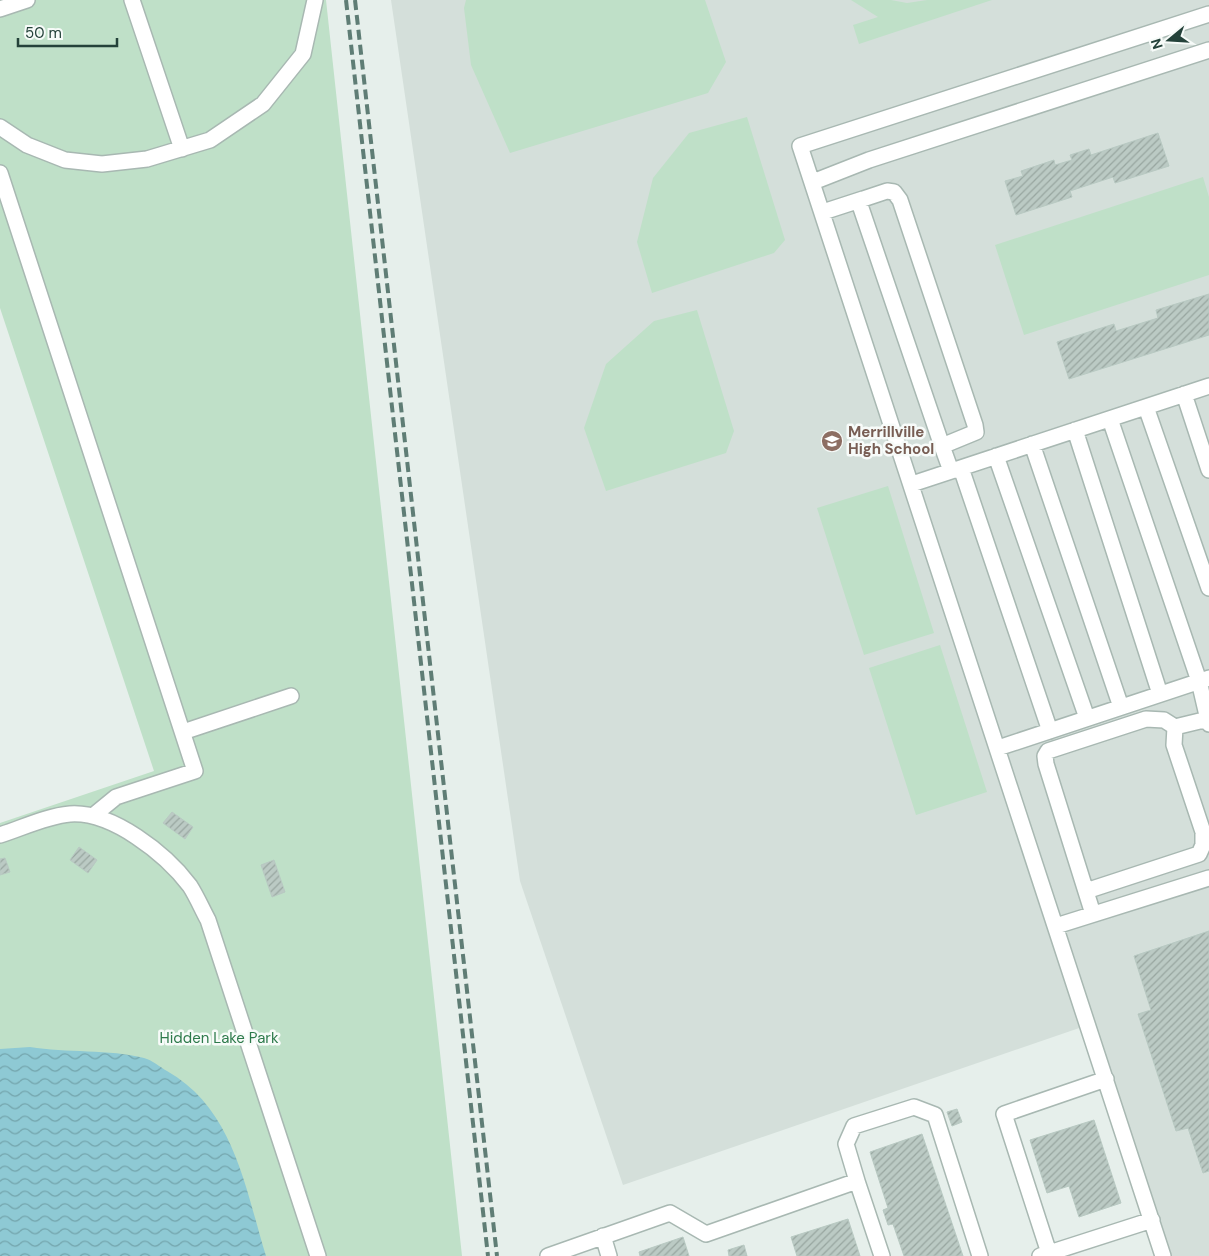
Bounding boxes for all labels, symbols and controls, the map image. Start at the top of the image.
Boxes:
scale bar [18,15,116,47]
north arrow [1144,15,1194,65]
text: 50 m [25,23,62,43]
text: N [1146,36,1167,52]
place label: Merrillville High School [848,422,934,459]
school or university icon: Merrillville High School [820,429,844,453]
park label: Hidden Lake Park [160,1028,279,1048]

